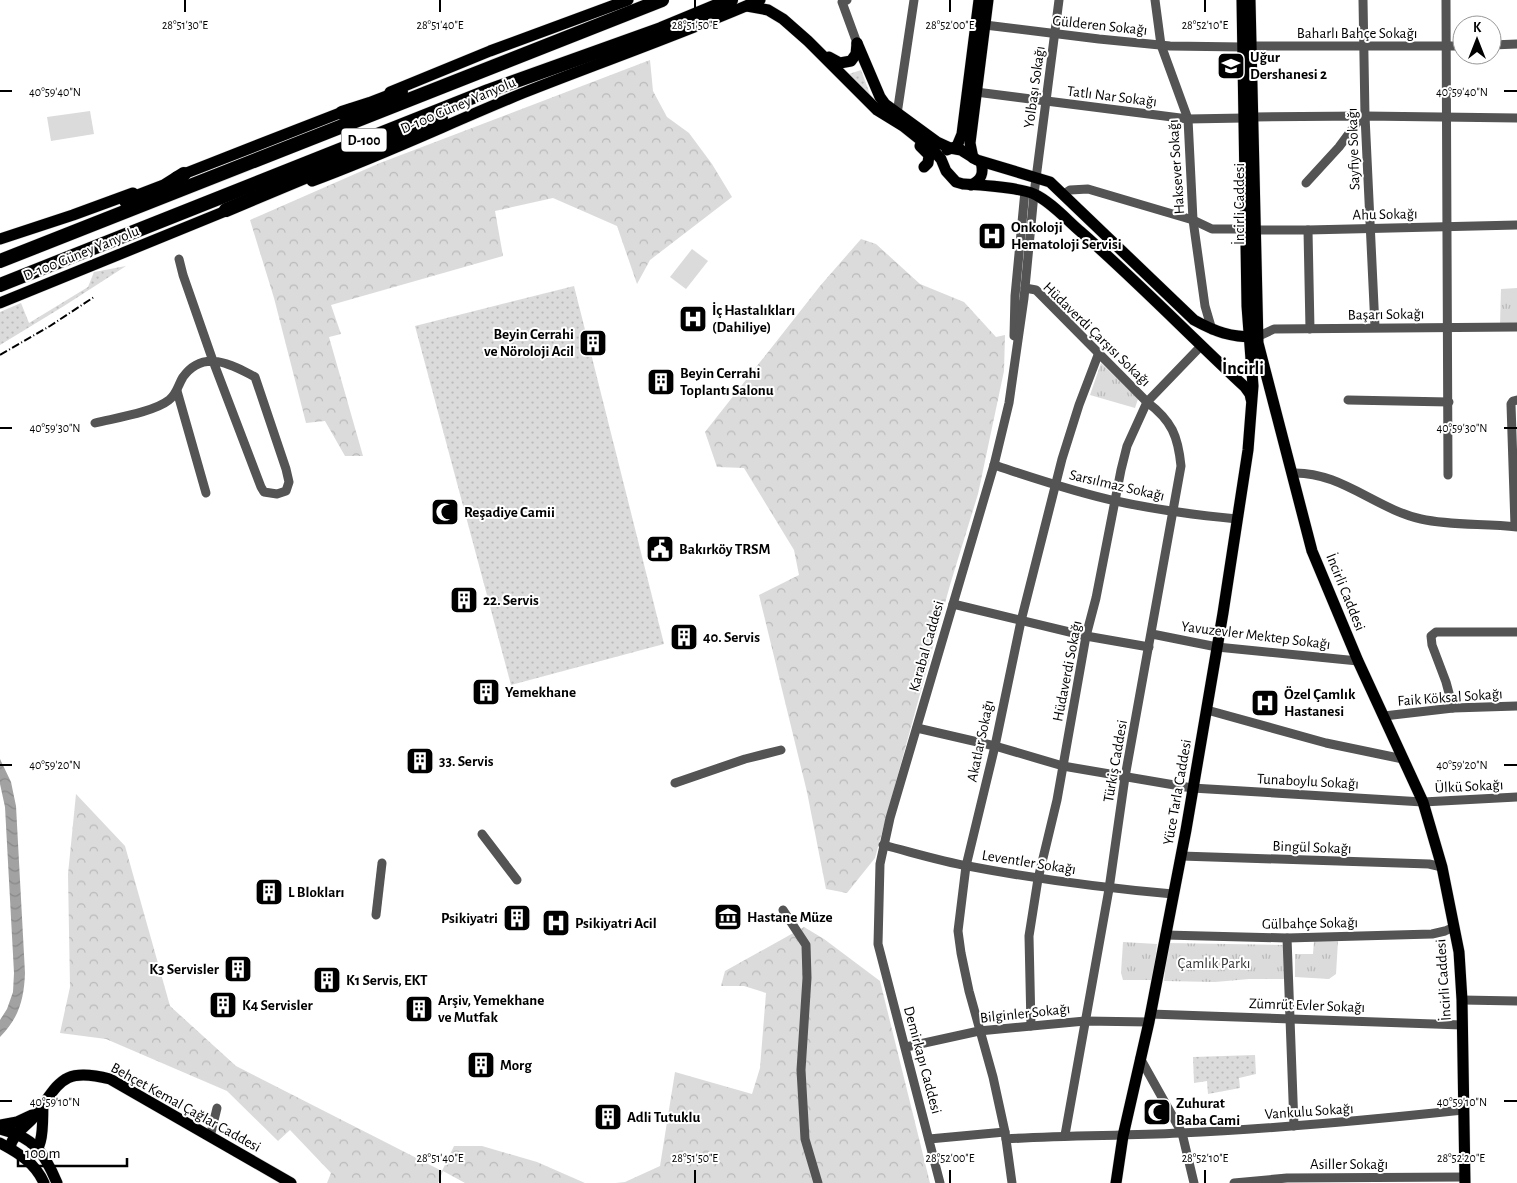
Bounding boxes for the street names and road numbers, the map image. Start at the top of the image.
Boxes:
street label: Gülderen Sokağı [1052,13,1148,38]
street label: Baharlı Bahçe Sokağı [1297,26,1417,41]
street label: Yolbaşı Sokağı [1021,45,1048,129]
street label: D-100 Güney Yanyolu [398,74,518,137]
street label: Tatlı Nar Sokağı [1066,84,1158,109]
street label: Sayfiye Sokağı [1345,108,1362,190]
street label: Haksever Sokağı [1166,119,1187,215]
road number: D-100 [342,128,386,152]
street label: İncirli Caddesi [1230,163,1247,245]
street label: Ahu Sokağı [1352,206,1418,223]
street label: D-100 Güney Yanyolu [21,223,142,284]
street label: Hüdaverdi Çarşısı Sokağı [1040,279,1153,389]
street label: Başarı Sokağı [1347,306,1425,323]
street label: Sarsılmaz Sokağı [1068,467,1166,504]
street label: İncirli Caddesi [1323,551,1370,633]
street label: Karabal Caddesi [906,599,947,693]
street label: Hüdaverdi Sokağı [1050,619,1085,723]
street label: Yavuzevler Mektep Sokağı [1180,619,1331,652]
street label: Faik Köksal Sokağı [1397,686,1503,709]
street label: Akatlar Sokağı [964,699,996,783]
street label: Türkiş Caddesi [1101,719,1130,803]
street label: Yüce Tarla Caddesi [1161,738,1194,846]
street label: Tunaboylu Sokağı [1257,771,1359,792]
street label: Ülkü Sokağı [1434,775,1504,796]
street label: Bingül Sokağı [1272,839,1352,856]
street label: Leventler Sokağı [981,848,1077,877]
street label: Gülbahçe Sokağı [1262,915,1358,932]
street label: İncirli Caddesi [1431,939,1454,1022]
street label: Zümrüt Evler Sokağı [1249,996,1365,1015]
street label: Bilginler Sokağı [979,1001,1071,1026]
street label: Demirkapı Caddesi [901,1005,944,1116]
street label: Behçet Kemal Çağlar Caddesi [108,1060,263,1155]
street label: Vankulu Sokağı [1264,1101,1354,1122]
street label: Asiller Sokağı [1310,1157,1388,1172]

